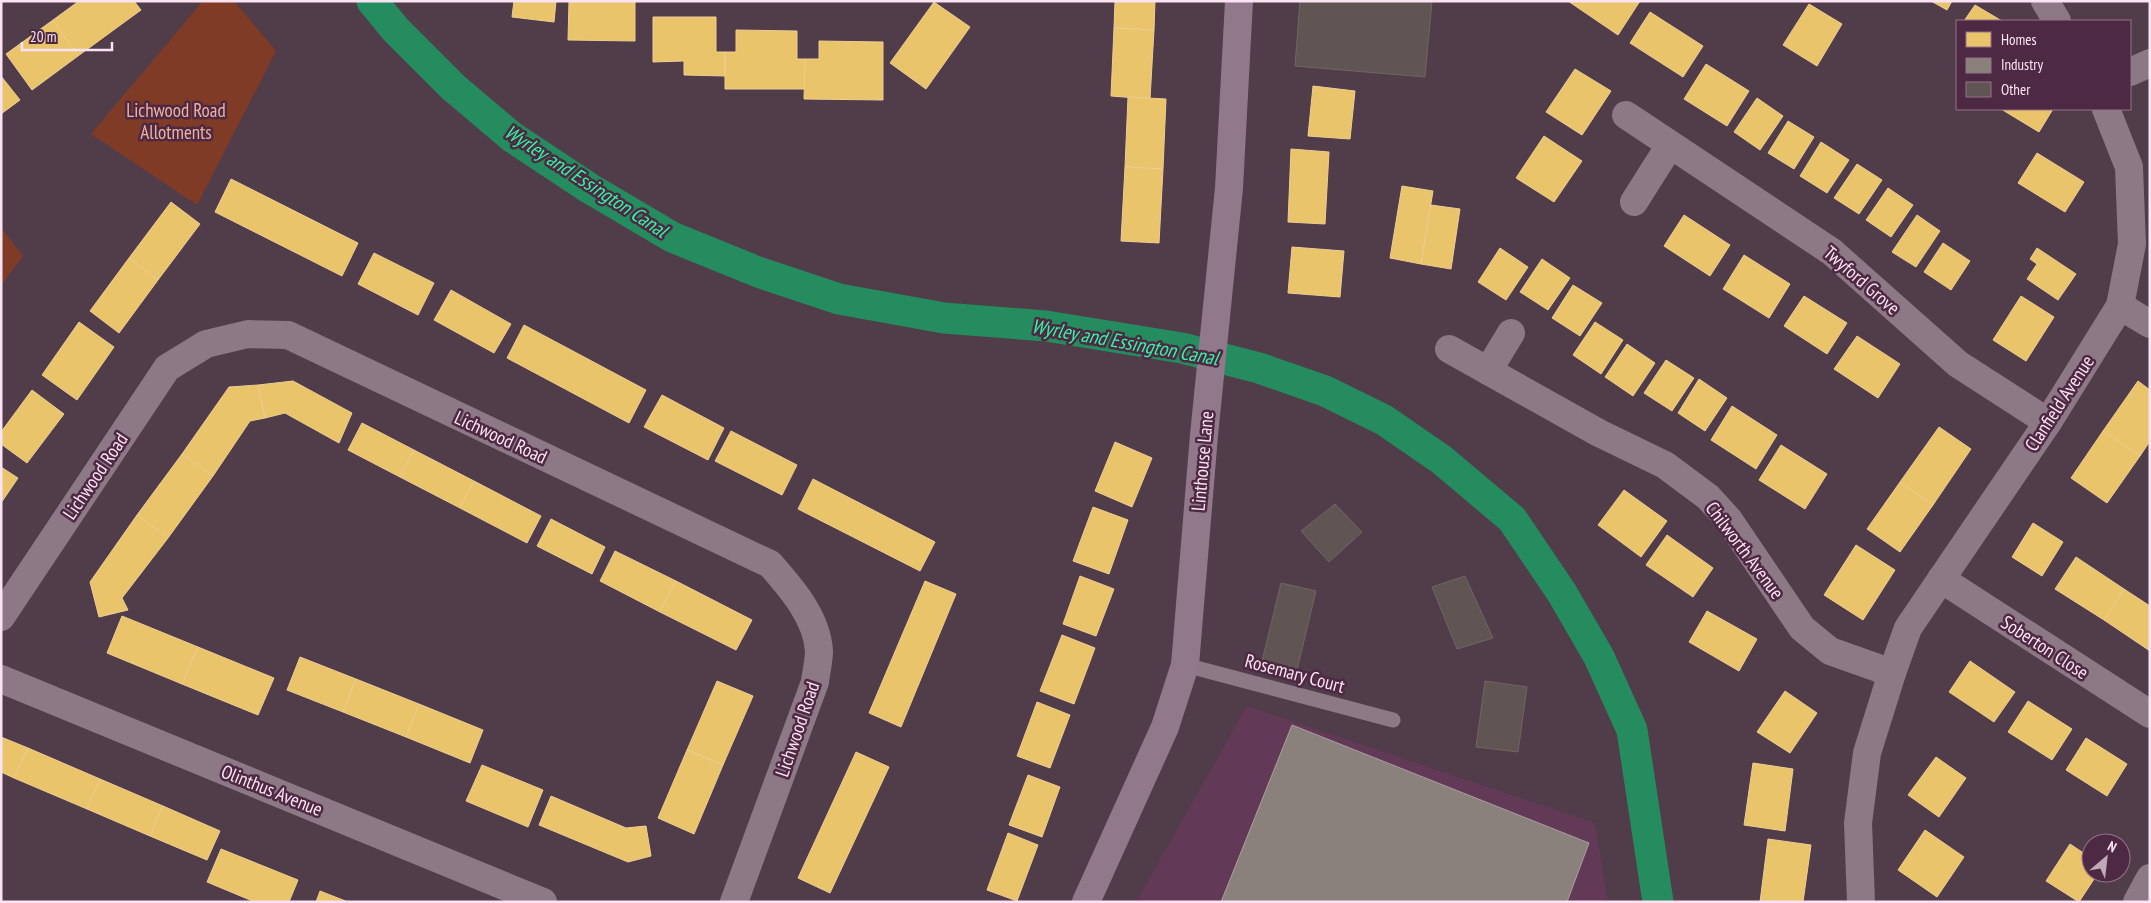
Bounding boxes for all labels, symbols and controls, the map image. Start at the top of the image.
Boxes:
scale bar [22,20,112,52]
legend [1956,20,2131,110]
text: 20 m [30,27,56,46]
text: Homes [2001,30,2037,49]
text: Industry [2001,55,2043,74]
text: Other [2001,80,2031,99]
park label: Lichwood Road Allotments [126,98,226,144]
water label: Wyrley and Essington Canal [500,119,674,245]
street label: Twyford Grove [1819,240,1905,320]
water label: Wyrley and Essington Canal [1030,313,1223,372]
street label: Clanfield Avenue [2019,350,2099,455]
street label: Lichwood Road [451,405,551,469]
street label: Linthouse Lane [1186,410,1218,512]
street label: Lichwood Road [57,428,133,524]
street label: Chilworth Avenue [1701,497,1789,604]
street label: Soberton Close [1997,610,2093,684]
street label: Rosemary Court [1243,648,1348,698]
street label: Lichwood Road [769,678,825,780]
street label: Olinthus Avenue [218,759,326,821]
north arrow [2081,833,2131,883]
text: N [2105,837,2120,856]

